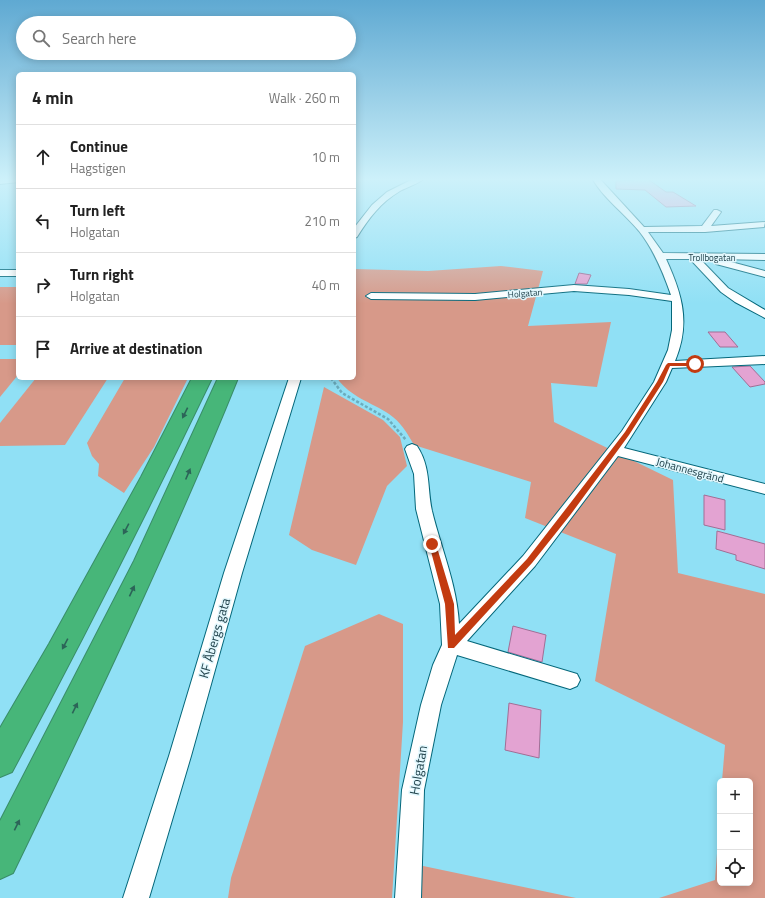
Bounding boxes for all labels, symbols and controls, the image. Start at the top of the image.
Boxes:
search box [16,16,356,60]
icon: search [30,27,52,49]
text: Search here [62,27,136,50]
text: 4 min [32,85,73,111]
text: Walk · 260 m [269,88,340,108]
text: Continue [70,135,128,158]
icon: ahead [32,146,54,168]
text: 10 m [312,147,340,167]
text: Hagstigen [70,158,126,178]
text: Turn left [70,199,125,222]
icon: left [32,210,54,232]
text: 210 m [304,211,340,231]
text: Holgatan [70,222,120,242]
street label: Trollbogatan [688,251,736,264]
text: Turn right [70,263,134,286]
icon: right [32,274,54,296]
text: 40 m [312,275,340,295]
street label: Holgatan [507,285,543,301]
text: Holgatan [70,286,120,306]
text: Arrive at destination [70,337,203,360]
icon: arrive [32,338,54,360]
route start [686,355,704,373]
one-way arrow [182,408,188,419]
street label: Johannesgränd [654,453,726,487]
one-way arrow [185,467,191,479]
one-way arrow [122,523,129,535]
route end [423,535,441,553]
one-way arrow [129,586,135,597]
street label: KF Åbergs gata [193,595,235,680]
one-way arrow [62,638,68,650]
one-way arrow [72,703,78,714]
street label: Holgatan [404,744,432,796]
map controls [717,778,753,886]
button: + [717,778,753,814]
button: − [717,814,753,850]
one-way arrow [14,819,21,830]
button: locate [717,850,753,886]

